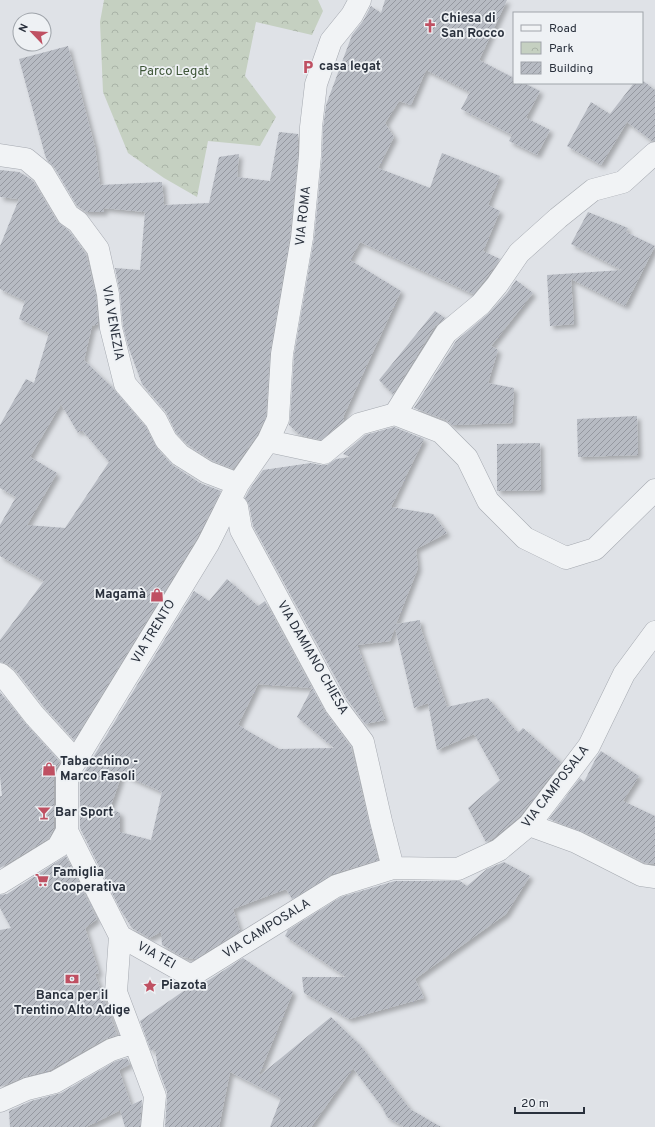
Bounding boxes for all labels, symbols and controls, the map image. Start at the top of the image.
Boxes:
place label: Chiesa di San Rocco [441,11,505,42]
north arrow [12,12,52,52]
legend [513,12,643,84]
church icon: Chiesa di San Rocco [422,18,438,34]
text: Road [549,21,577,37]
text: N [16,22,32,35]
text: Park [549,41,574,57]
parking icon: casa legat [300,59,316,75]
place label: casa legat [319,59,381,75]
text: Building [549,61,593,77]
park label: Parco Legat [139,64,209,80]
street label: VIA ROMA [293,185,315,247]
street label: VIA VENEZIA [97,284,127,362]
place label: Magamà [95,587,146,603]
shop icon: Magamà [149,587,165,603]
street label: VIA TRENTO [129,597,179,667]
street label: VIA DAMIANO CHIESA [273,598,351,718]
street label: VIA CAMPOSALA [519,742,593,831]
place label: Tabacchino - Marco Fasoli [60,754,138,785]
shop icon: Tabacchino - Marco Fasoli [41,761,57,777]
bar icon: Bar Sport [36,805,52,821]
place label: Bar Sport [55,805,113,821]
place label: Famiglia Cooperativa [53,865,126,896]
supermarket icon: Famiglia Cooperativa [34,872,50,888]
street label: VIA CAMPOSALA [220,896,314,962]
street label: VIA TEI [134,939,178,973]
bank icon: Banca per il Trentino Alto Adige [64,971,80,987]
place icon: Piazota [142,978,158,994]
place label: Piazota [161,978,207,994]
place label: Banca per il Trentino Alto Adige [14,988,130,1019]
scale bar [515,1089,584,1115]
text: 20 m [521,1096,549,1112]

